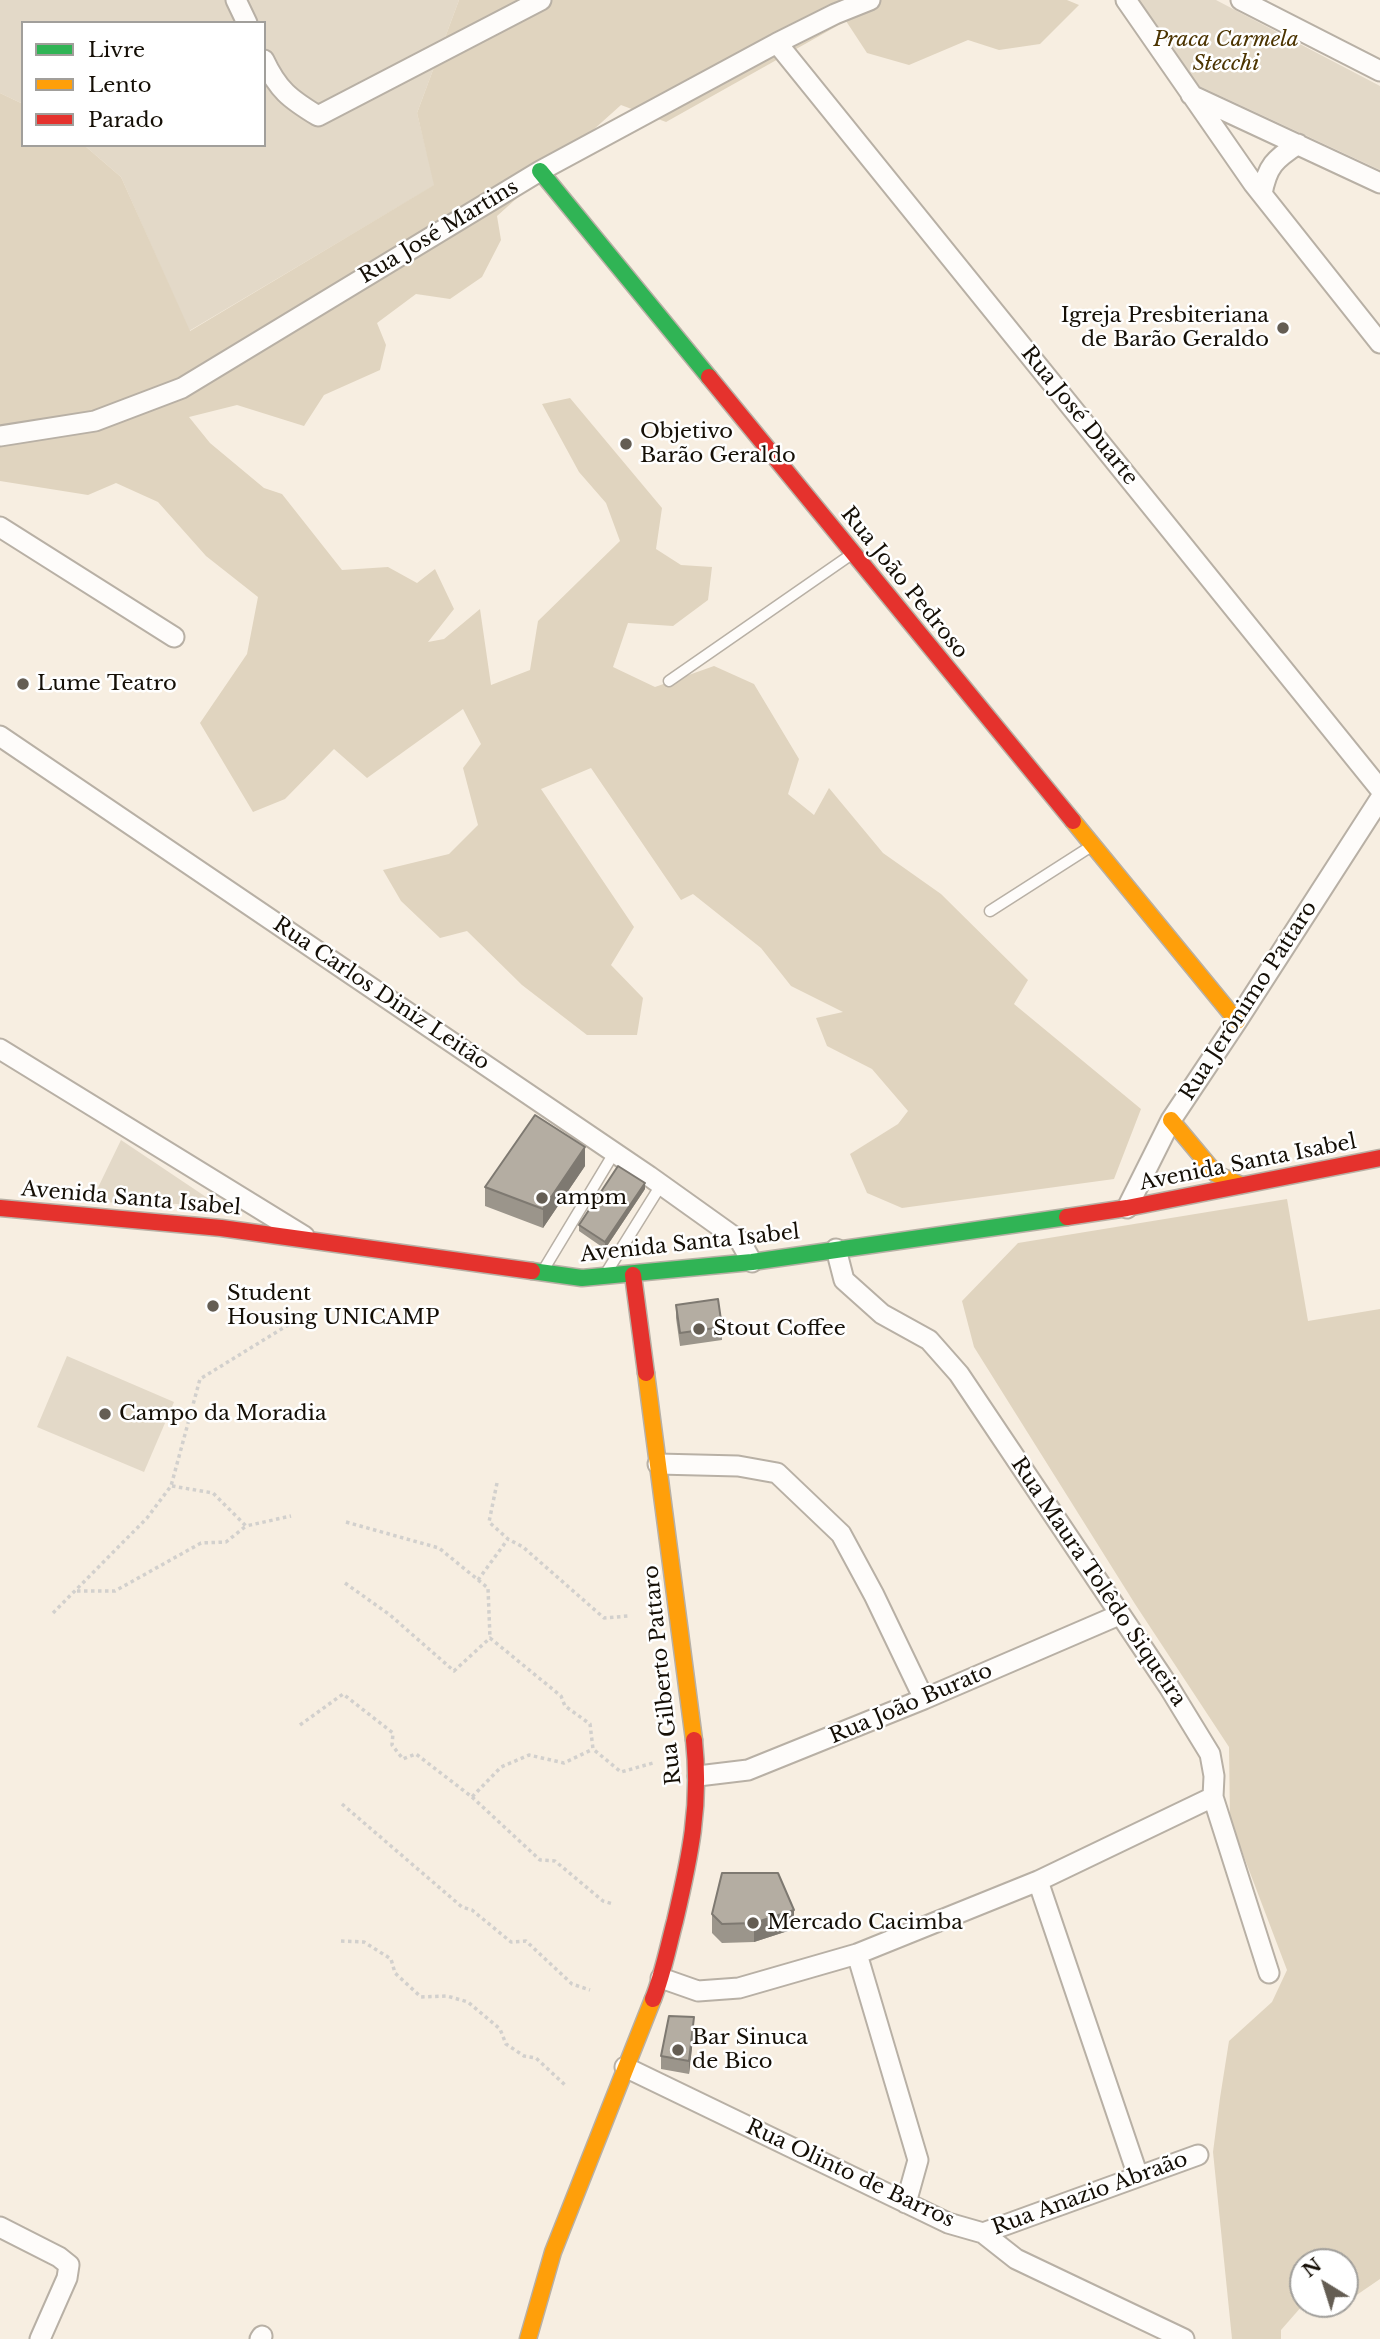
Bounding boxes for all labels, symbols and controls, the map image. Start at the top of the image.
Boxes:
legend [21,21,266,147]
park label: Praca Carmela Stecchi [1153,27,1299,77]
text: Livre [88,37,145,63]
text: Lento [88,72,151,98]
text: Parado [88,107,163,133]
street label: Rua José Martins [355,175,523,289]
place label: Igreja Presbiteriana de Barão Geraldo [1061,303,1269,353]
marker: Igreja Presbiteriana de Barão Geraldo [1275,320,1291,336]
street label: Rua José Duarte [1015,341,1143,491]
place label: Objetivo Barão Geraldo [640,419,796,469]
marker: Objetivo Barão Geraldo [618,436,634,452]
street label: Rua João Pedroso [835,502,973,664]
place label: Lume Teatro [37,671,177,697]
marker: Lume Teatro [15,676,31,692]
street label: Rua Jerônimo Pattaro [1175,897,1323,1105]
street label: Rua Carlos Diniz Leitão [268,912,494,1076]
street label: Avenida Santa Isabel [1137,1130,1359,1196]
street label: Avenida Santa Isabel [20,1177,242,1221]
place label: ampm [556,1185,627,1211]
marker: ampm [534,1190,550,1206]
street label: Avenida Santa Isabel [579,1220,801,1268]
place label: Student Housing UNICAMP [227,1281,439,1331]
marker: Student Housing UNICAMP [205,1298,221,1314]
place label: Stout Coffee [713,1316,846,1342]
marker: Stout Coffee [691,1321,707,1337]
place label: Campo da Moradia [119,1401,327,1427]
marker: Campo da Moradia [97,1406,113,1422]
street label: Rua Maura Tolêdo Siqueira [1005,1453,1191,1711]
street label: Rua Gilberto Pattaro [639,1564,687,1786]
street label: Rua João Burato [826,1658,996,1750]
place label: Mercado Cacimba [767,1910,963,1936]
marker: Mercado Cacimba [745,1915,761,1931]
place label: Bar Sinuca de Bico [692,2025,808,2075]
marker: Bar Sinuca de Bico [670,2042,686,2058]
street label: Rua Olinto de Barros [742,2115,958,2233]
street label: Rua Anazio Abraão [989,2147,1191,2241]
north arrow [1289,2248,1359,2318]
text: N [1298,2253,1326,2282]

